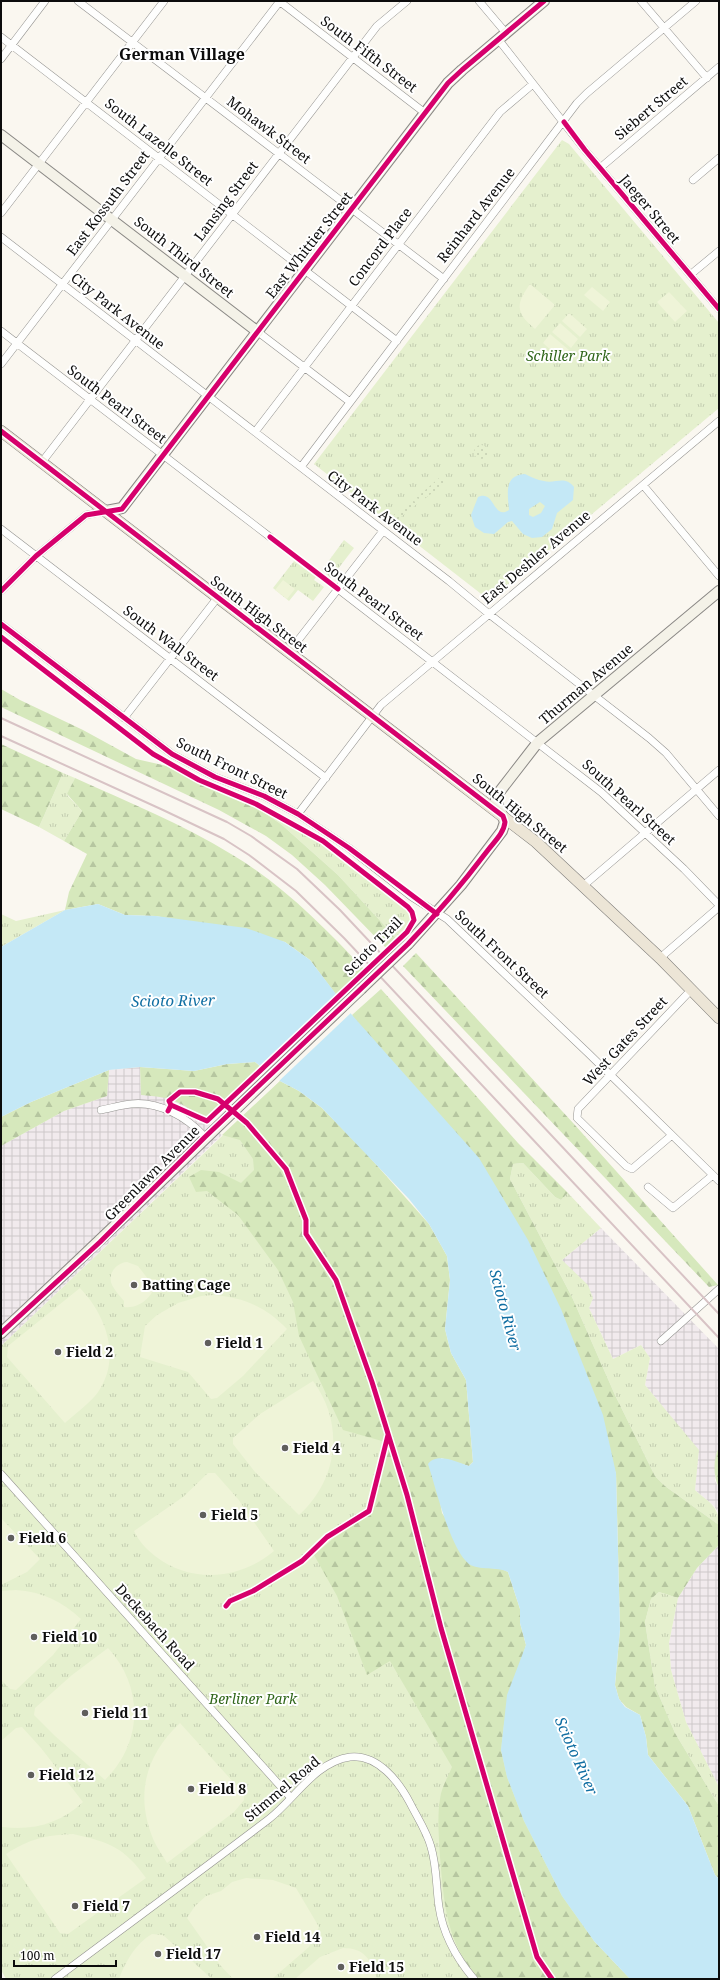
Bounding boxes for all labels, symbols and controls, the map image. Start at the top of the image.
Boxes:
street label: South Fifth Street [317,11,422,96]
district label: German Village [119,43,245,65]
street label: Siebert Street [610,71,691,144]
street label: Mohawk Street [223,92,315,168]
street label: South Lazelle Street [101,93,217,190]
street label: East Kossuth Street [62,146,153,259]
street label: Lansing Street [189,157,262,245]
street label: Reinhard Avenue [432,163,519,266]
street label: Jaeger Street [615,169,685,247]
street label: East Whittier Street [261,187,356,302]
street label: Concord Place [344,203,416,290]
street label: South Third Street [130,212,238,302]
street label: City Park Avenue [67,268,169,353]
park label: Schiller Park [526,346,611,365]
street label: South Pearl Street [64,360,171,447]
street label: City Park Avenue [324,466,427,550]
street label: East Deshler Avenue [477,505,594,608]
street label: South Pearl Street [321,557,428,644]
street label: South High Street [207,571,312,656]
street label: South Wall Street [120,600,223,685]
street label: Thurman Avenue [535,639,637,728]
street label: South Front Street [173,732,291,803]
street label: South Pearl Street [579,755,680,849]
street label: South High Street [469,768,572,857]
street label: South Front Street [451,905,553,1002]
street label: Scioto Trail [339,912,406,979]
water label: Scioto River [131,989,216,1011]
street label: West Gates Street [578,992,671,1089]
street label: Greenlawn Avenue [100,1121,203,1224]
water label: Scioto River [485,1267,527,1354]
place label: Batting Cage [142,1275,231,1294]
marker: Batting Cage [129,1280,139,1290]
place label: Field 1 [216,1333,263,1352]
marker: Field 1 [203,1338,213,1348]
place label: Field 2 [66,1342,113,1361]
marker: Field 2 [53,1347,63,1357]
place label: Field 4 [293,1438,340,1457]
marker: Field 4 [280,1443,290,1453]
place label: Field 5 [211,1505,258,1524]
marker: Field 5 [198,1510,208,1520]
place label: Field 6 [19,1528,66,1547]
marker: Field 6 [6,1533,16,1543]
street label: Deckebach Road [112,1580,199,1674]
place label: Field 10 [42,1627,97,1646]
marker: Field 10 [29,1632,39,1642]
park label: Berliner Park [208,1689,298,1708]
place label: Field 11 [93,1703,148,1722]
marker: Field 11 [80,1708,90,1718]
water label: Scioto River [551,1713,603,1799]
street label: Stimmel Road [240,1751,324,1826]
place label: Field 12 [39,1765,94,1784]
marker: Field 12 [26,1770,36,1780]
place label: Field 8 [199,1779,246,1798]
marker: Field 8 [186,1784,196,1794]
place label: Field 7 [83,1896,130,1915]
marker: Field 7 [70,1901,80,1911]
place label: Field 14 [265,1927,320,1946]
marker: Field 14 [252,1932,262,1942]
scale bar [14,1942,116,1968]
place label: Field 17 [166,1944,221,1963]
text: 100 m [20,1947,55,1964]
marker: Field 17 [153,1949,163,1959]
place label: Field 15 [349,1957,404,1976]
marker: Field 15 [336,1962,346,1972]

